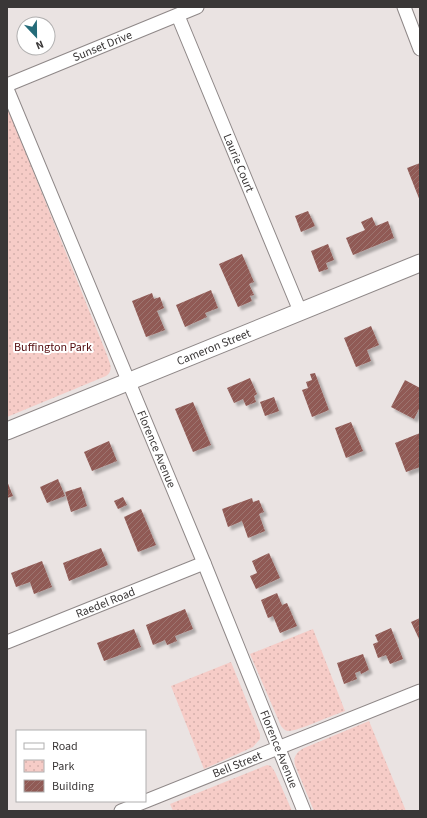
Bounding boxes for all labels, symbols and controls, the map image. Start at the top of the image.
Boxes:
north arrow [16,16,56,56]
street label: Sunset Drive [70,26,135,66]
text: N [33,36,46,53]
street label: Laurie Court [219,131,258,195]
street label: Cameron Street [174,324,253,370]
park label: Buffington Park [14,339,92,356]
street label: Florence Avenue [133,408,180,491]
street label: Raedel Road [73,583,138,622]
street label: Florence Avenue [256,708,302,791]
legend [16,730,146,802]
text: Road [52,738,78,755]
street label: Bell Street [210,747,264,782]
text: Park [52,758,74,775]
text: Building [52,778,94,795]

